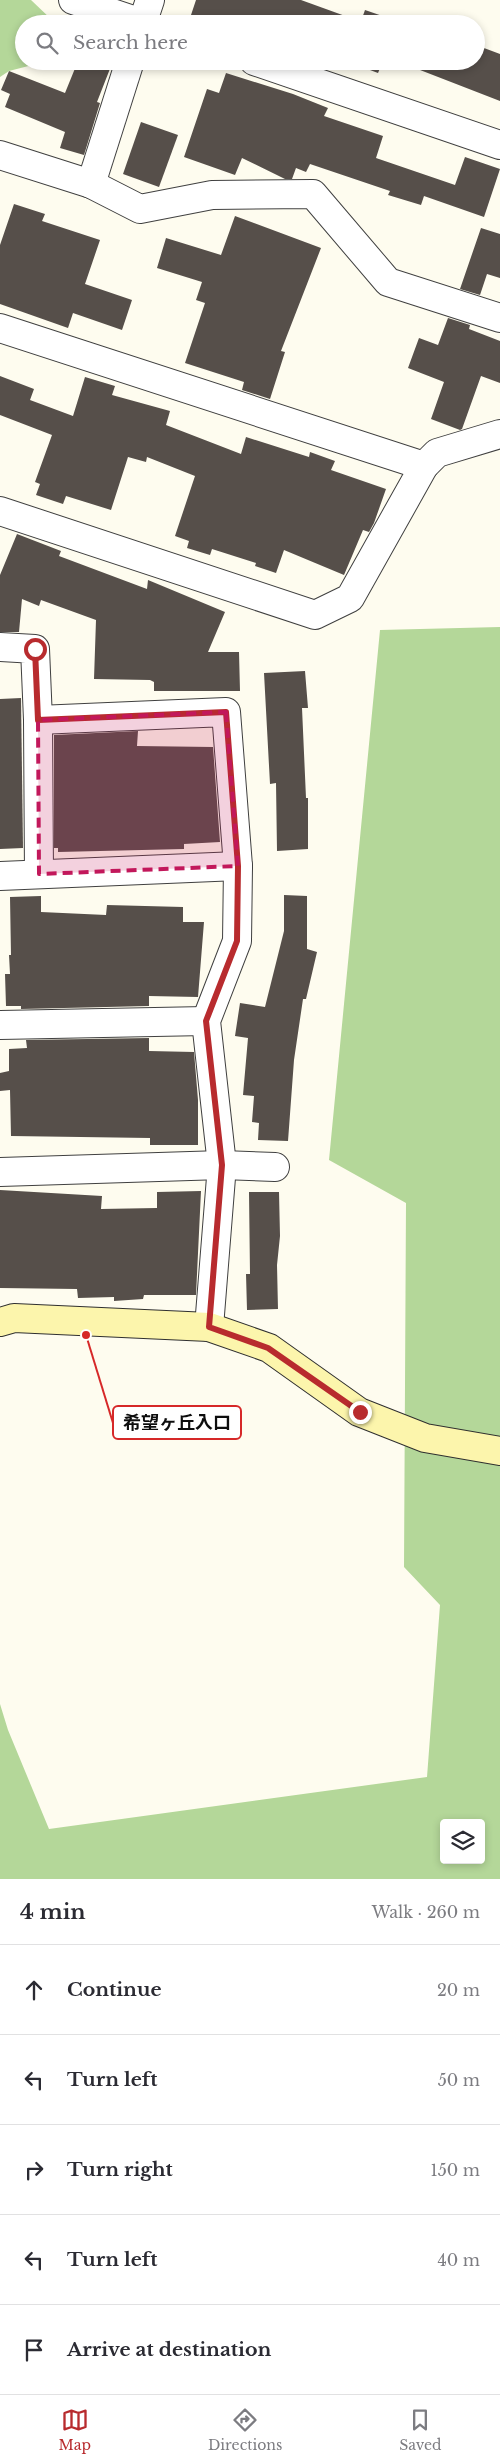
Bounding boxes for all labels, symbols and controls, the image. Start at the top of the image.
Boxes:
search box [15,15,485,70]
icon: search [33,29,61,57]
text: Search here [73,31,188,54]
route start [24,638,47,661]
route end [349,1401,372,1424]
callout: 希望ヶ丘入口 [113,1406,241,1439]
text: 希望ヶ丘入口 [123,1412,231,1434]
map controls [440,1819,485,1864]
button: layers [440,1819,485,1864]
text: 4 min [20,1899,86,1925]
text: Walk · 260 m [372,1902,480,1922]
icon: ahead [20,1976,48,2004]
text: Continue [67,1978,162,2001]
text: 20 m [437,1980,480,2000]
icon: left [20,2066,48,2094]
text: Turn left [67,2068,158,2091]
text: 50 m [438,2070,480,2090]
icon: right [20,2156,48,2184]
text: Turn right [67,2158,173,2181]
text: 150 m [431,2160,480,2180]
icon: left [20,2246,48,2274]
text: Turn left [67,2248,158,2271]
text: 40 m [437,2250,480,2270]
icon: arrive [20,2336,48,2364]
text: Arrive at destination [67,2338,271,2361]
tab: Map [58,2406,91,2454]
tab: Directions [208,2406,282,2454]
tab: Saved [399,2406,442,2454]

